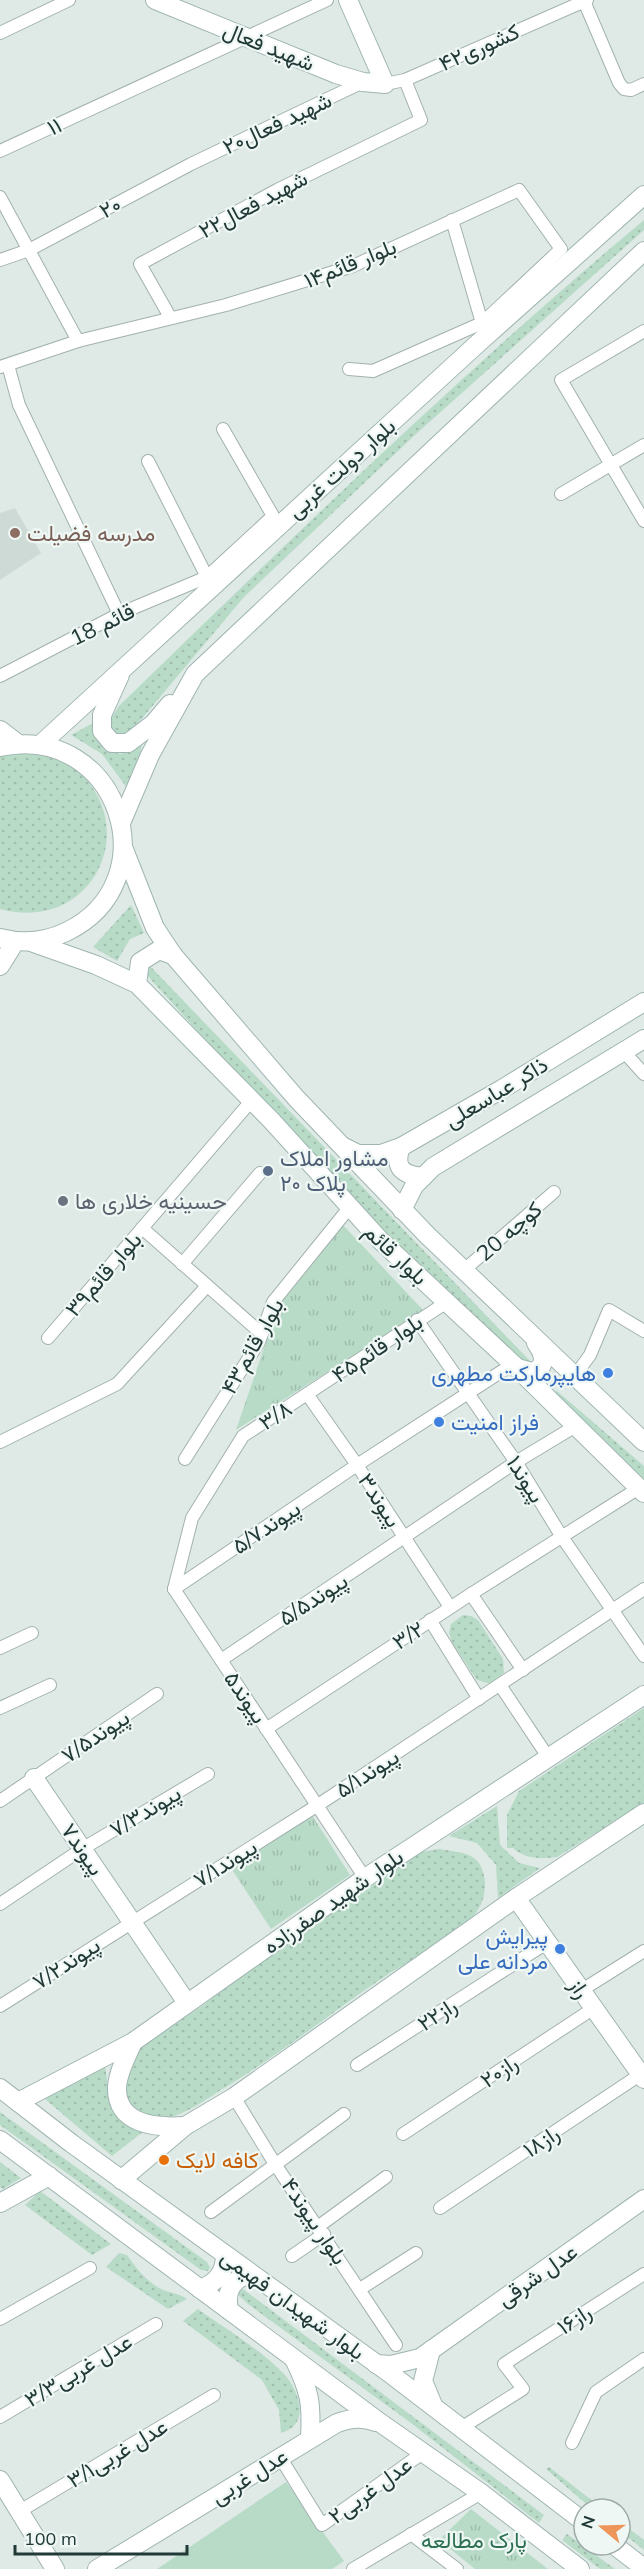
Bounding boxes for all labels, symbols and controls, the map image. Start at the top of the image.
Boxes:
street label: شهید فعال [219,15,319,77]
street label: کشوری۴۲ [434,17,524,77]
street label: شهید فعال۲۰ [218,86,336,160]
street label: ۱۱ [42,111,66,141]
street label: شهید فعال۲۲ [194,164,312,244]
street label: ۲۰ [94,190,126,224]
street label: بلوار قائم۱۴ [300,232,401,295]
street label: بلوار دولت غربی [281,412,401,524]
place label: مدرسه فضیلت [27,519,155,547]
marker: مدرسه فضیلت [8,526,22,540]
street label: 18 قائم [65,596,139,653]
street label: ذاکر عباسعلی [439,1050,553,1134]
place label: مشاور املاک پلاک ۲۰ [280,1144,388,1198]
marker: مشاور املاک پلاک ۲۰ [261,1164,275,1178]
place label: حسینیه خلاری ها [75,1187,227,1215]
marker: حسینیه خلاری ها [56,1194,70,1208]
street label: کوچه 20 [470,1195,548,1268]
street label: بلوار قائم [357,1217,434,1292]
street label: بلوار قائم۳۹ [59,1226,148,1323]
street label: بلوار قائم۴۳ [214,1293,291,1399]
street label: بلوار قائم۴۵ [326,1307,428,1389]
place label: هایپرمارکت مطهری [431,1359,596,1388]
marker: هایپرمارکت مطهری [601,1366,615,1380]
street label: ۳/۸ [253,1394,297,1436]
place label: فراز امنیت [451,1408,539,1436]
marker: فراز امنیت [432,1415,446,1429]
street label: پیوند۱ [500,1450,551,1509]
street label: پیوند۳ [351,1468,408,1533]
street label: پیوند۵/۷ [226,1494,306,1561]
street label: پیوند۵/۵ [273,1566,353,1632]
street label: ۳/۲ [387,1614,429,1656]
street label: پیوند۵ [217,1665,274,1729]
street label: پیوند۷/۵ [55,1703,135,1770]
street label: پیوند۵/۱ [330,1742,405,1805]
street label: پیوند۷/۳ [104,1779,186,1844]
street label: پیوند۷ [54,1817,111,1881]
street label: پیوند۷/۱ [188,1833,263,1894]
street label: بلوار شهید صفرزاده [257,1842,409,1960]
place label: پیرایش مردانه علی [458,1922,548,1975]
street label: پیوند۷/۲ [27,1931,106,1996]
marker: پیرایش مردانه علی [553,1942,567,1956]
street label: راز [563,1972,597,2004]
street label: راز۲۲ [412,1991,462,2037]
street label: راز۲۰ [475,2048,523,2094]
street label: راز۱۸ [517,2119,565,2163]
place label: کافه لایک [176,2146,259,2174]
marker: کافه لایک [157,2153,171,2167]
street label: بلوار پیوند۴ [275,2172,354,2270]
street label: عدل شرقی [491,2237,583,2313]
street label: بلوار شهیدان فهیمی [215,2242,371,2366]
street label: راز۱۶ [551,2298,597,2340]
street label: عدل غربی۳/۳ [19,2327,137,2413]
street label: عدل غربی۳/۱ [62,2412,172,2494]
street label: عدل غربی [205,2442,293,2510]
street label: عدل غربی۲ [323,2450,417,2530]
north arrow [572,2497,632,2557]
text: N [576,2513,599,2531]
scale bar [15,2518,188,2556]
park label: پارک مطالعه [421,2526,527,2555]
text: 100 m [24,2527,77,2550]

